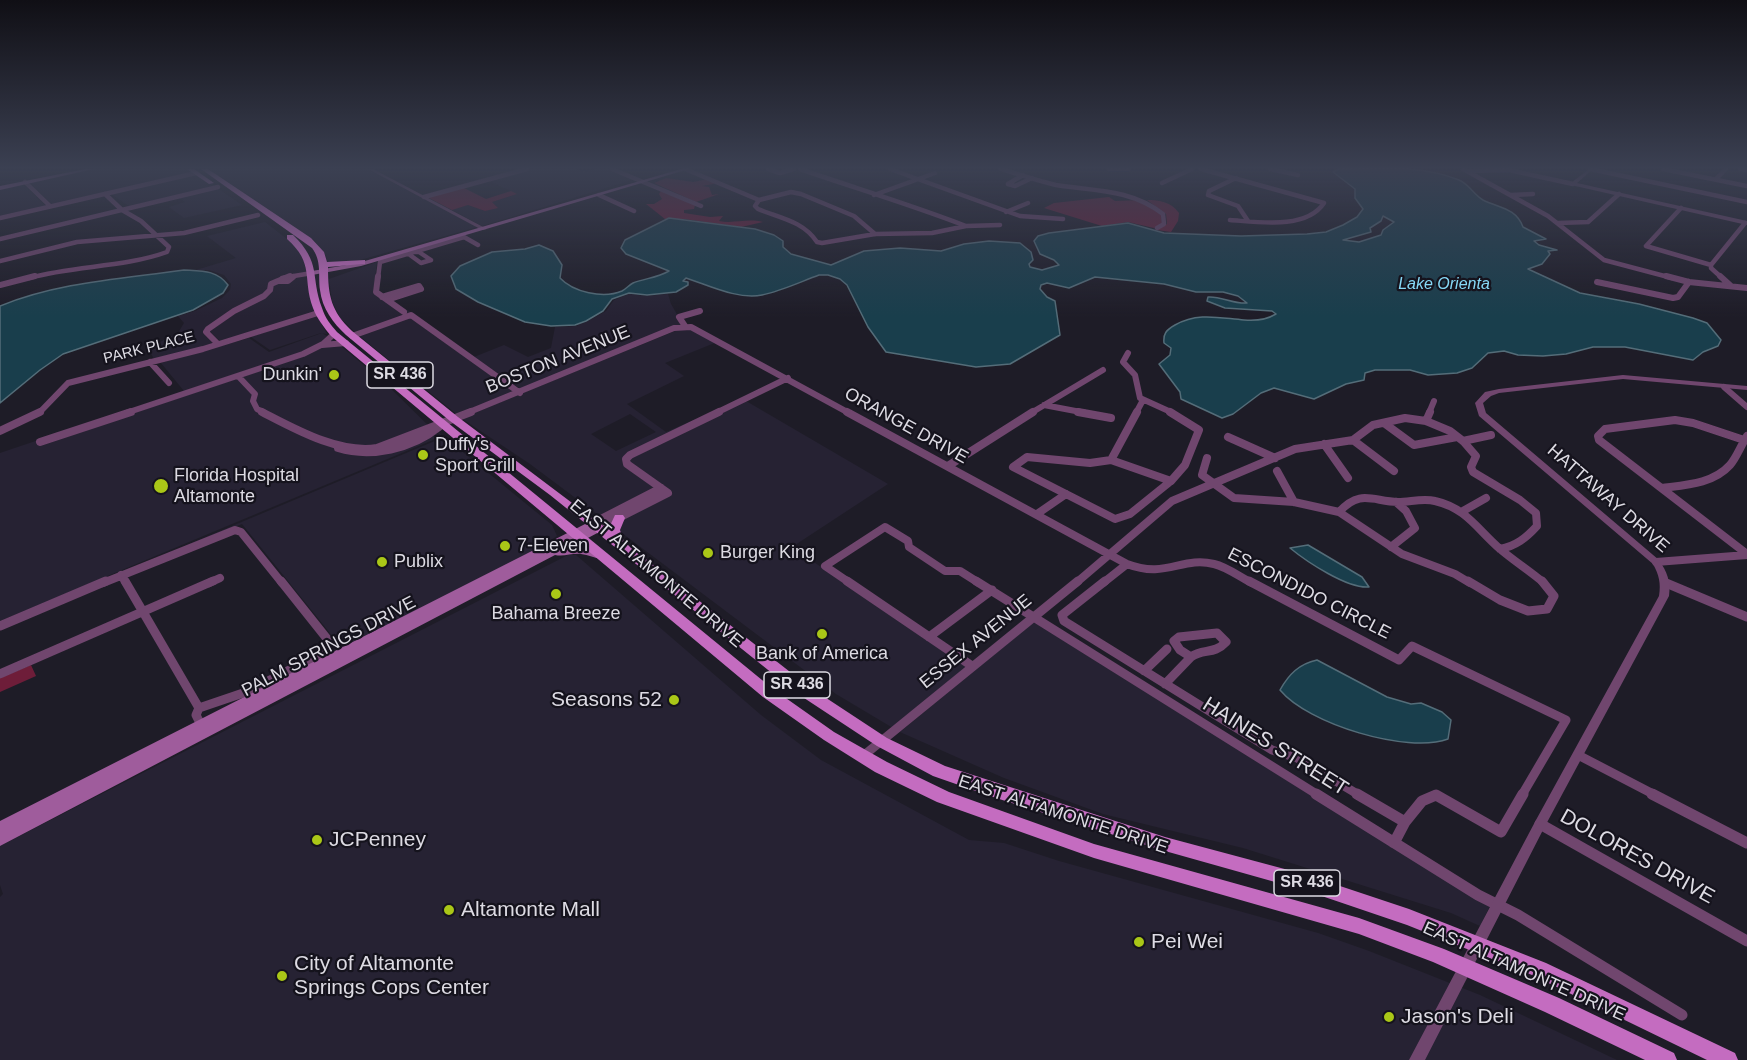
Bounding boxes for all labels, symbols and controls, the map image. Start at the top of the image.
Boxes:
water label: Lake Orienta [1398,275,1490,295]
street label: BOSTON AVENUE [483,321,633,399]
street label: PARK PLACE [102,328,196,368]
road number: SR 436 [367,362,433,388]
place label: Dunkin' [263,364,322,386]
marker: Dunkin' [327,368,341,382]
street label: ORANGE DRIVE [840,383,972,469]
place label: Duffy's Sport Grill [435,434,515,476]
street label: HATTAWAY DRIVE [1543,440,1673,558]
marker: Duffy's Sport Grill [416,448,430,462]
place label: Florida Hospital Altamonte [174,465,299,508]
marker: Florida Hospital Altamonte [152,477,170,495]
street label: EAST ALTAMONTE DRIVE [565,495,747,653]
place label: 7-Eleven [517,535,588,557]
marker: 7-Eleven [498,539,512,553]
place label: Burger King [720,542,815,564]
street label: ESCONDIDO CIRCLE [1224,544,1394,644]
marker: Burger King [701,546,715,560]
place label: Publix [394,551,443,573]
marker: Publix [375,555,389,569]
marker: Bahama Breeze [549,587,563,601]
street label: ESSEX AVENUE [916,590,1036,694]
street label: PALM SPRINGS DRIVE [238,592,420,702]
place label: Bahama Breeze [491,603,621,625]
marker: Bank of America [815,627,829,641]
place label: Bank of America [756,643,888,665]
road number: SR 436 [764,672,830,698]
place label: Seasons 52 [551,687,662,713]
street label: HAINES STREET [1198,692,1352,802]
marker: Seasons 52 [667,693,681,707]
street label: EAST ALTAMONTE DRIVE [955,771,1171,859]
street label: DOLORES DRIVE [1555,804,1719,910]
place label: JCPenney [329,827,426,853]
marker: JCPenney [310,833,324,847]
road number: SR 436 [1274,870,1340,896]
place label: Altamonte Mall [461,897,600,923]
marker: Altamonte Mall [442,903,456,917]
street label: EAST ALTAMONTE DRIVE [1419,918,1629,1026]
place label: Pei Wei [1151,929,1223,955]
marker: Pei Wei [1132,935,1146,949]
place label: City of Altamonte Springs Cops Center [294,951,489,1001]
marker: City of Altamonte Springs Cops Center [275,969,289,983]
place label: Jason's Deli [1401,1004,1514,1030]
marker: Jason's Deli [1382,1010,1396,1024]

